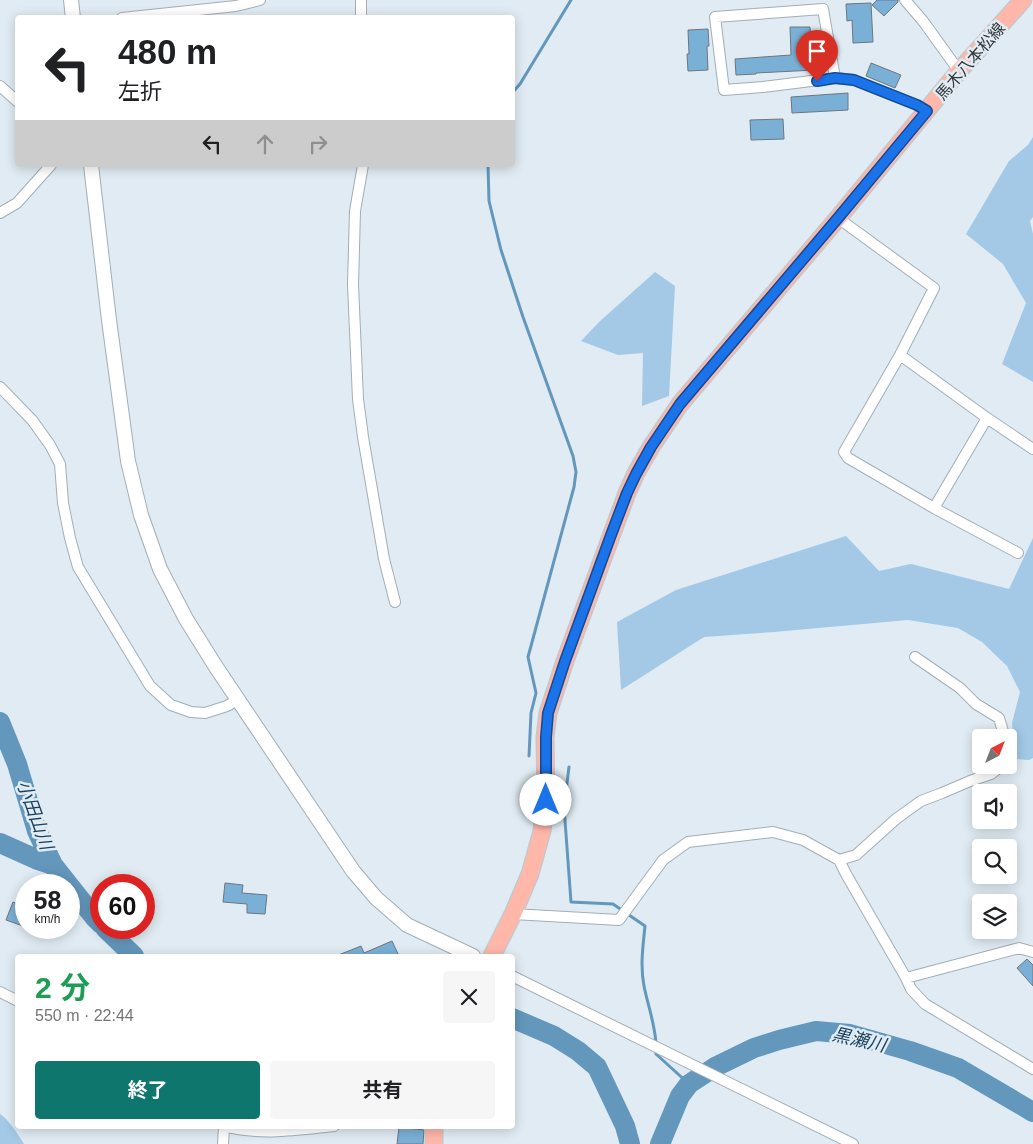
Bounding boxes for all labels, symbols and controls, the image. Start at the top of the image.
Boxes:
street label: 馬木八本松線 [932,20,1008,103]
pin [796,30,838,81]
text: 480 m [118,32,217,71]
icon: left [35,35,100,100]
icon: arrive [803,37,831,65]
text: 左折 [118,79,162,104]
icon: left [198,130,226,158]
icon: ahead [251,130,279,158]
icon: right [304,130,332,158]
north arrow [972,729,1018,774]
map controls [972,729,1017,939]
position arrow [519,773,571,825]
water label: 小田山川 [13,778,57,854]
button: sound [972,784,1017,829]
button: search [972,839,1017,884]
speed limit sign: 60 [90,874,155,939]
text: 58 [34,886,61,914]
button: layers [972,894,1017,939]
text: km/h [34,912,61,926]
text: 2 分 [35,971,90,1004]
button: close [443,971,495,1023]
text: 550 m · 22:44 [35,1007,134,1024]
water label: 黒瀬川 [830,1024,890,1056]
button: 終了 [35,1061,260,1119]
button: 共有 [270,1061,495,1119]

